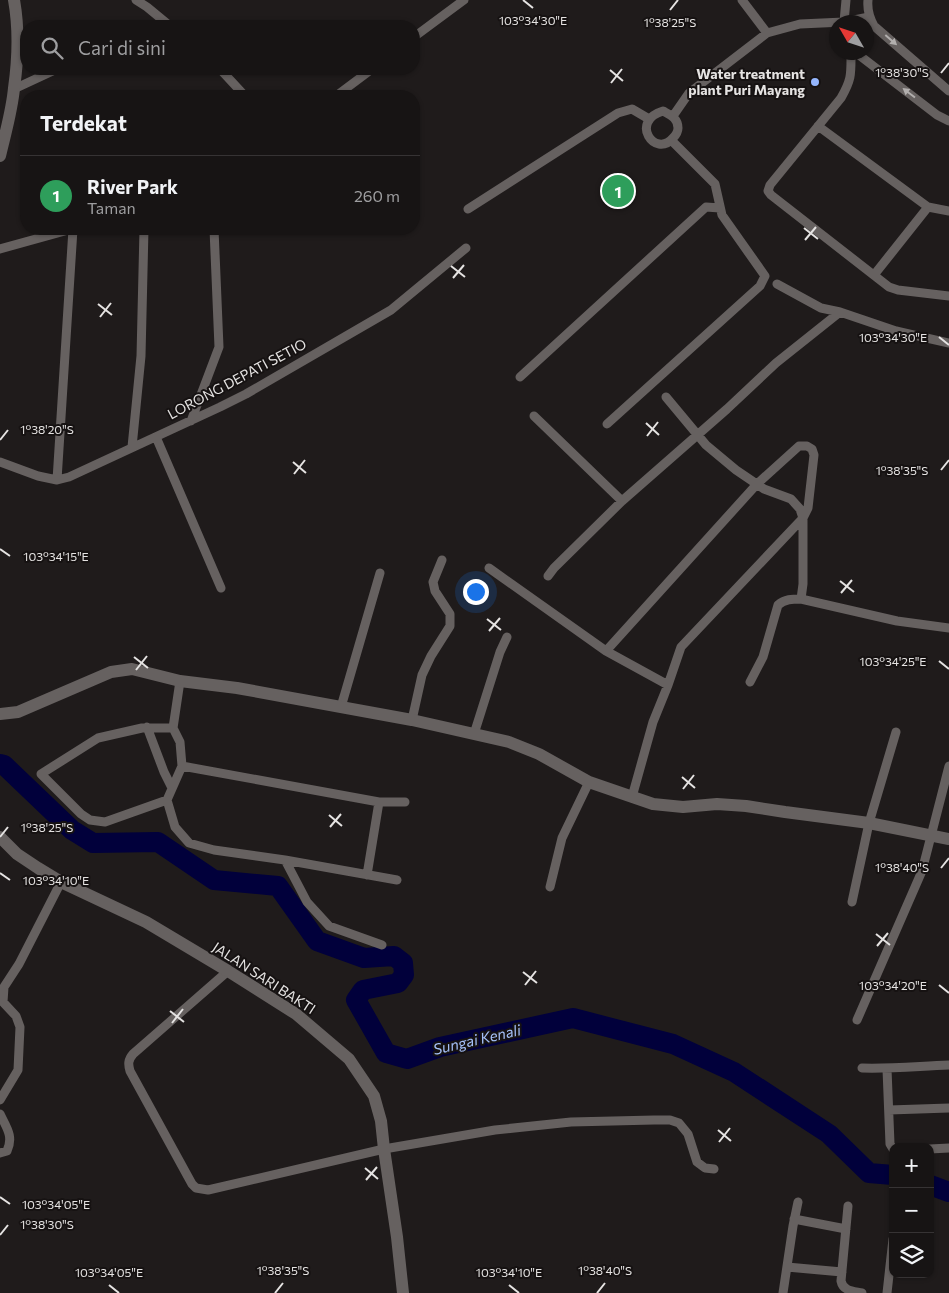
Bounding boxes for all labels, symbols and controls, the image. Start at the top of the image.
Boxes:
text: 103°34'30"E [499,13,567,27]
text: 1°38'25"S [644,15,696,29]
north arrow [829,15,874,60]
search box [20,20,420,75]
icon: search [38,34,66,62]
one-way arrow [884,34,897,45]
text: Cari di sini [78,36,166,59]
place label: Water treatment plant Puri Mayang [688,65,805,98]
text: 1°38'30"S [875,65,929,79]
marker: Water treatment plant Puri Mayang [809,76,821,88]
one-way arrow [903,88,916,99]
text: Terdekat [40,110,127,135]
pin: 1 [602,172,634,210]
text: River Park [87,175,178,198]
text: 1 [52,186,60,205]
text: 260 m [354,186,400,205]
text: Taman [87,198,136,217]
text: 103°34'30"E [859,330,927,344]
street label: LORONG DEPATI SETIO [164,335,309,422]
text: 1°38'20"S [20,422,74,436]
text: 1°38'35"S [876,463,928,477]
text: 103°34'15"E [23,549,89,563]
your location [463,579,489,605]
text: 103°34'25"E [860,654,927,668]
text: 1°38'25"S [21,820,73,834]
text: 1°38'40"S [875,860,929,874]
text: 103°34'10"E [23,873,89,887]
street label: JALAN SARI BAKTI [210,938,319,1017]
text: 103°34'20"E [859,978,927,992]
water label: Sungai Kenali [431,1020,524,1058]
map controls [889,1143,934,1278]
button: + [889,1143,934,1188]
button: − [889,1188,934,1233]
text: 103°34'05"E [22,1197,90,1211]
text: 1°38'30"S [20,1217,74,1231]
button: layers [889,1233,934,1278]
text: 1°38'35"S [257,1263,309,1277]
text: 1°38'40"S [578,1263,632,1277]
text: 103°34'05"E [75,1265,143,1279]
text: 103°34'10"E [476,1265,542,1279]

